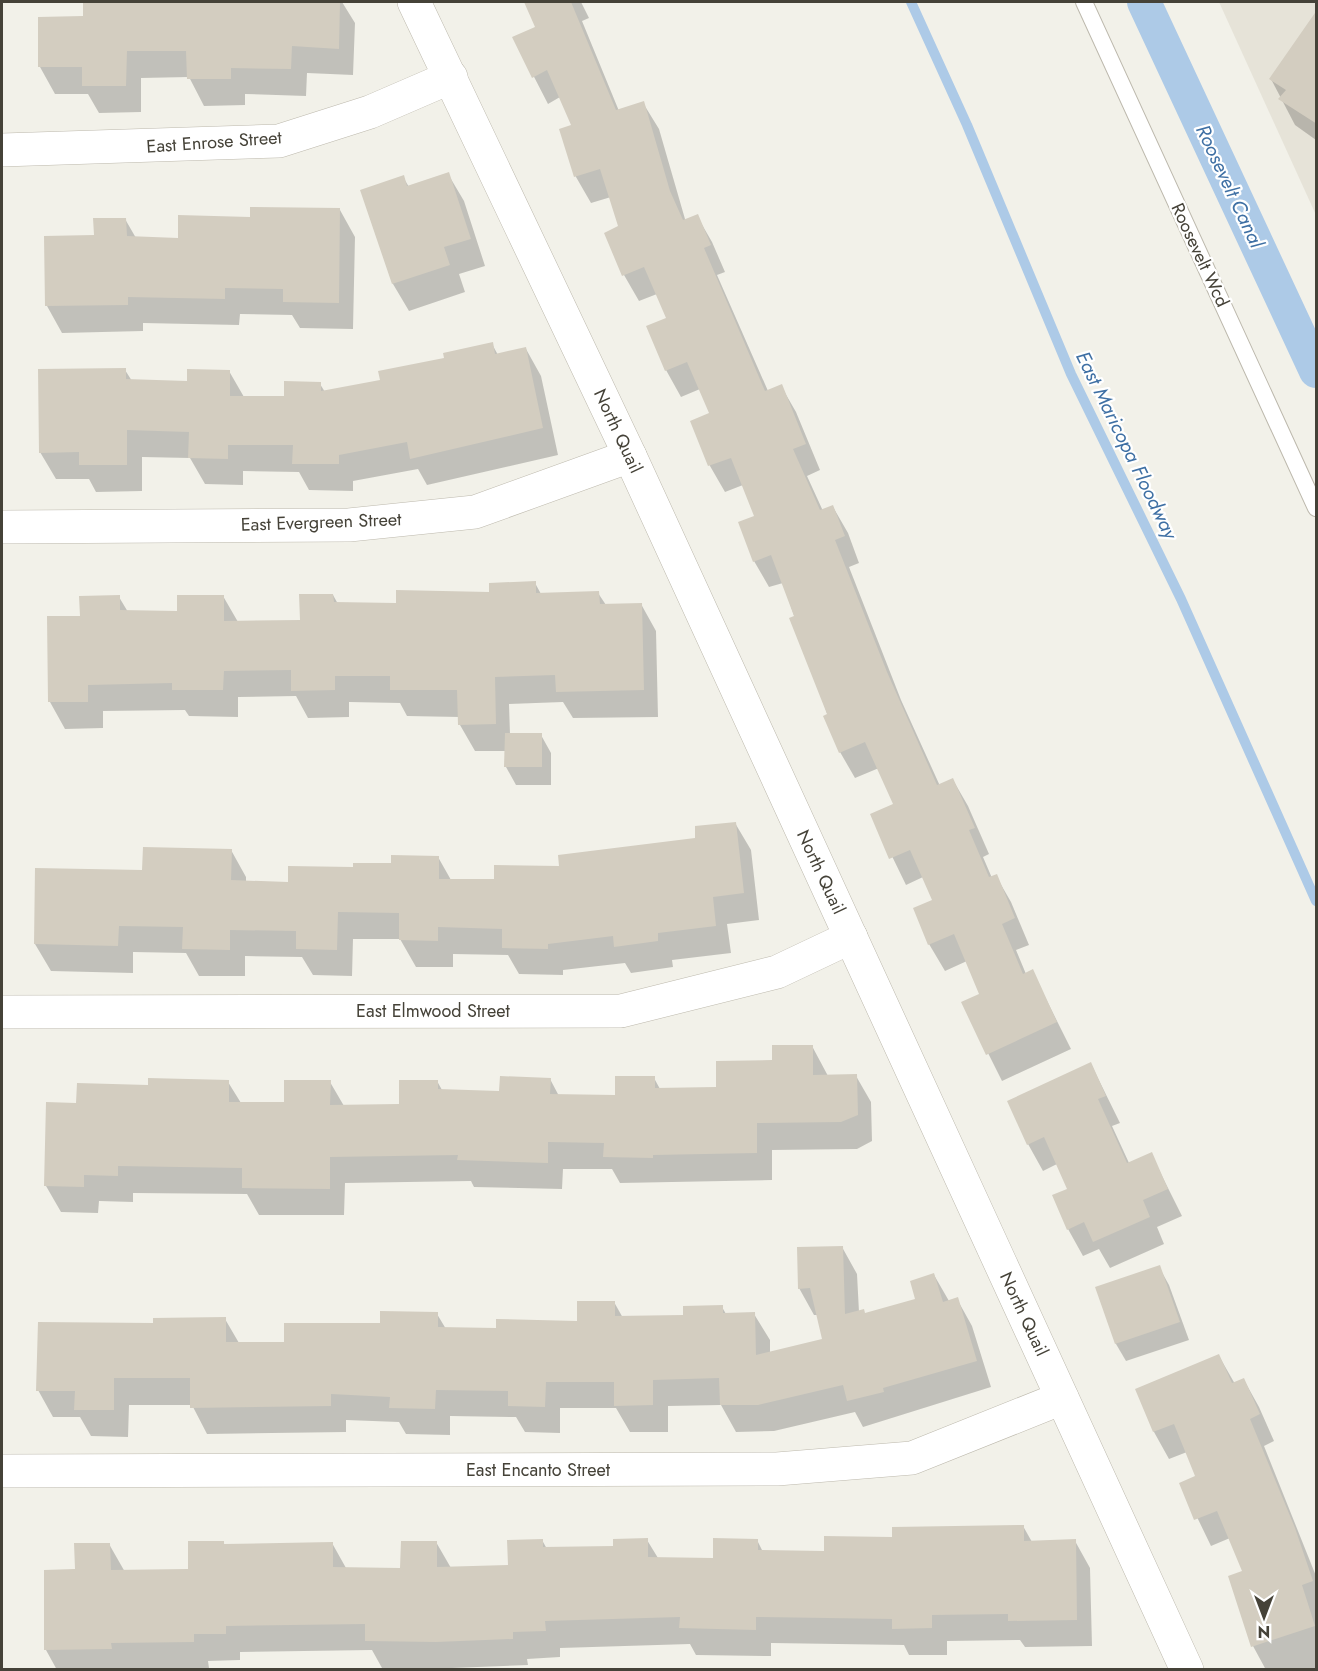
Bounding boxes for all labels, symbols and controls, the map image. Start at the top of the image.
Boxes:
water label: Roosevelt Canal [1188,120,1271,254]
street label: East Enrose Street [146,124,283,160]
street label: Roosevelt Wcd [1165,199,1235,311]
water label: East Maricopa Floodway [1068,346,1185,545]
street label: North Quail [587,385,649,477]
street label: East Evergreen Street [240,506,402,538]
street label: North Quail [790,826,852,918]
street label: East Elmwood Street [356,998,511,1024]
street label: North Quail [993,1268,1055,1360]
street label: East Encanto Street [466,1457,611,1483]
north arrow [1234,1587,1294,1647]
text: N [1258,1620,1270,1643]

